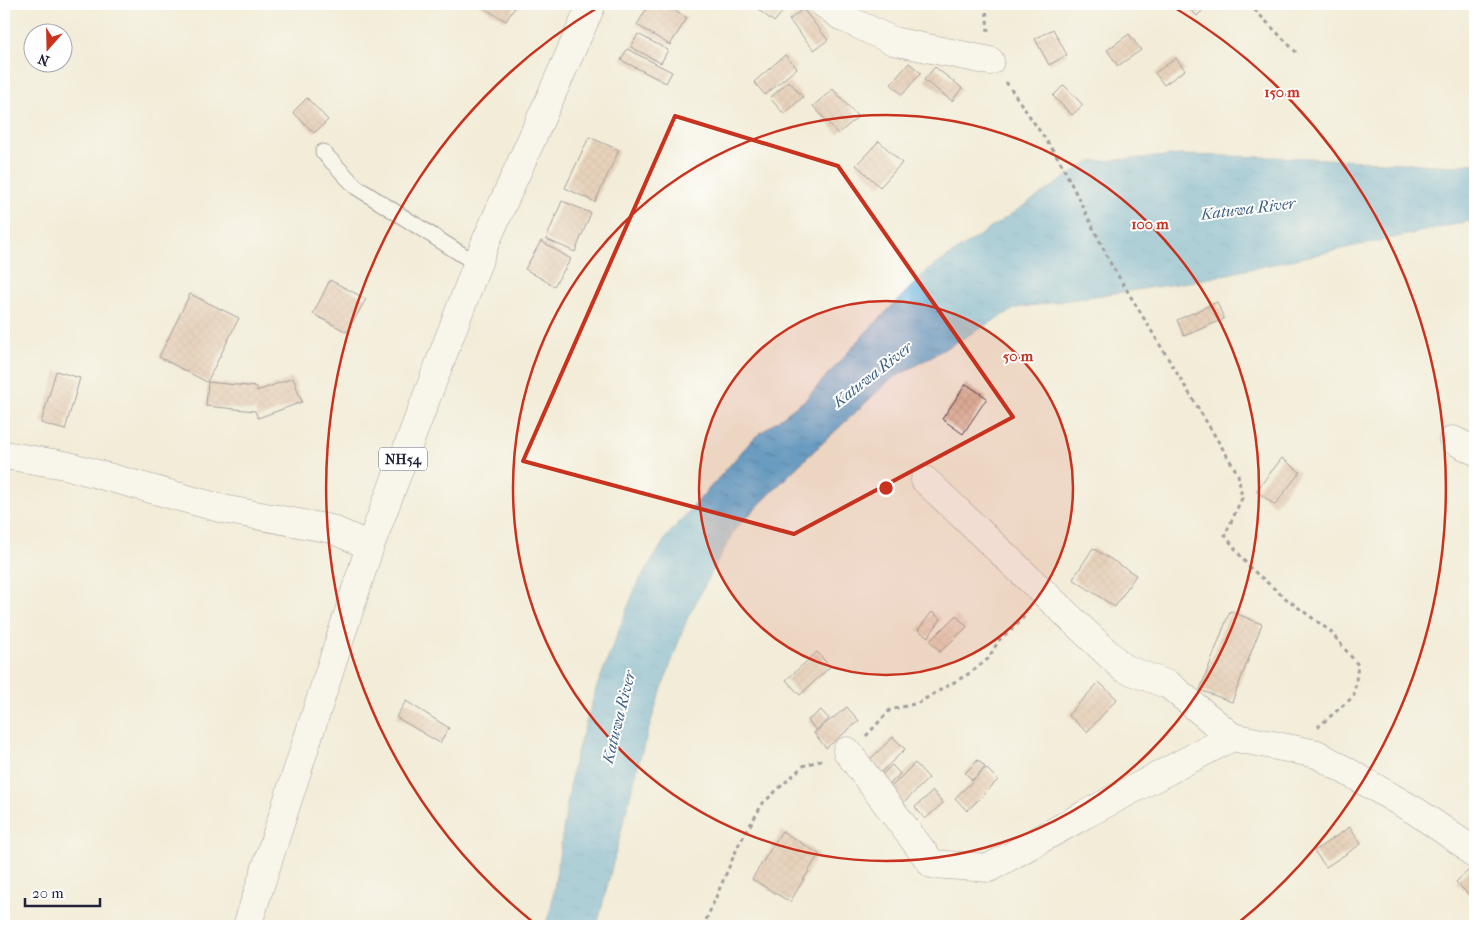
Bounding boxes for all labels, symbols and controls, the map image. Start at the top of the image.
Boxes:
north arrow [22,22,72,72]
text: N [35,50,52,70]
text: 150 m [1264,83,1300,101]
water label: Katuwa River [1199,193,1298,224]
text: 100 m [1131,215,1169,233]
water label: Katuwa River [828,336,917,412]
text: 50 m [1003,347,1034,365]
road number: NH54 [379,448,427,470]
centre of rings [877,479,895,497]
water label: Katuwa River [598,667,640,767]
scale bar [25,875,100,907]
text: 20 m [32,884,64,902]

